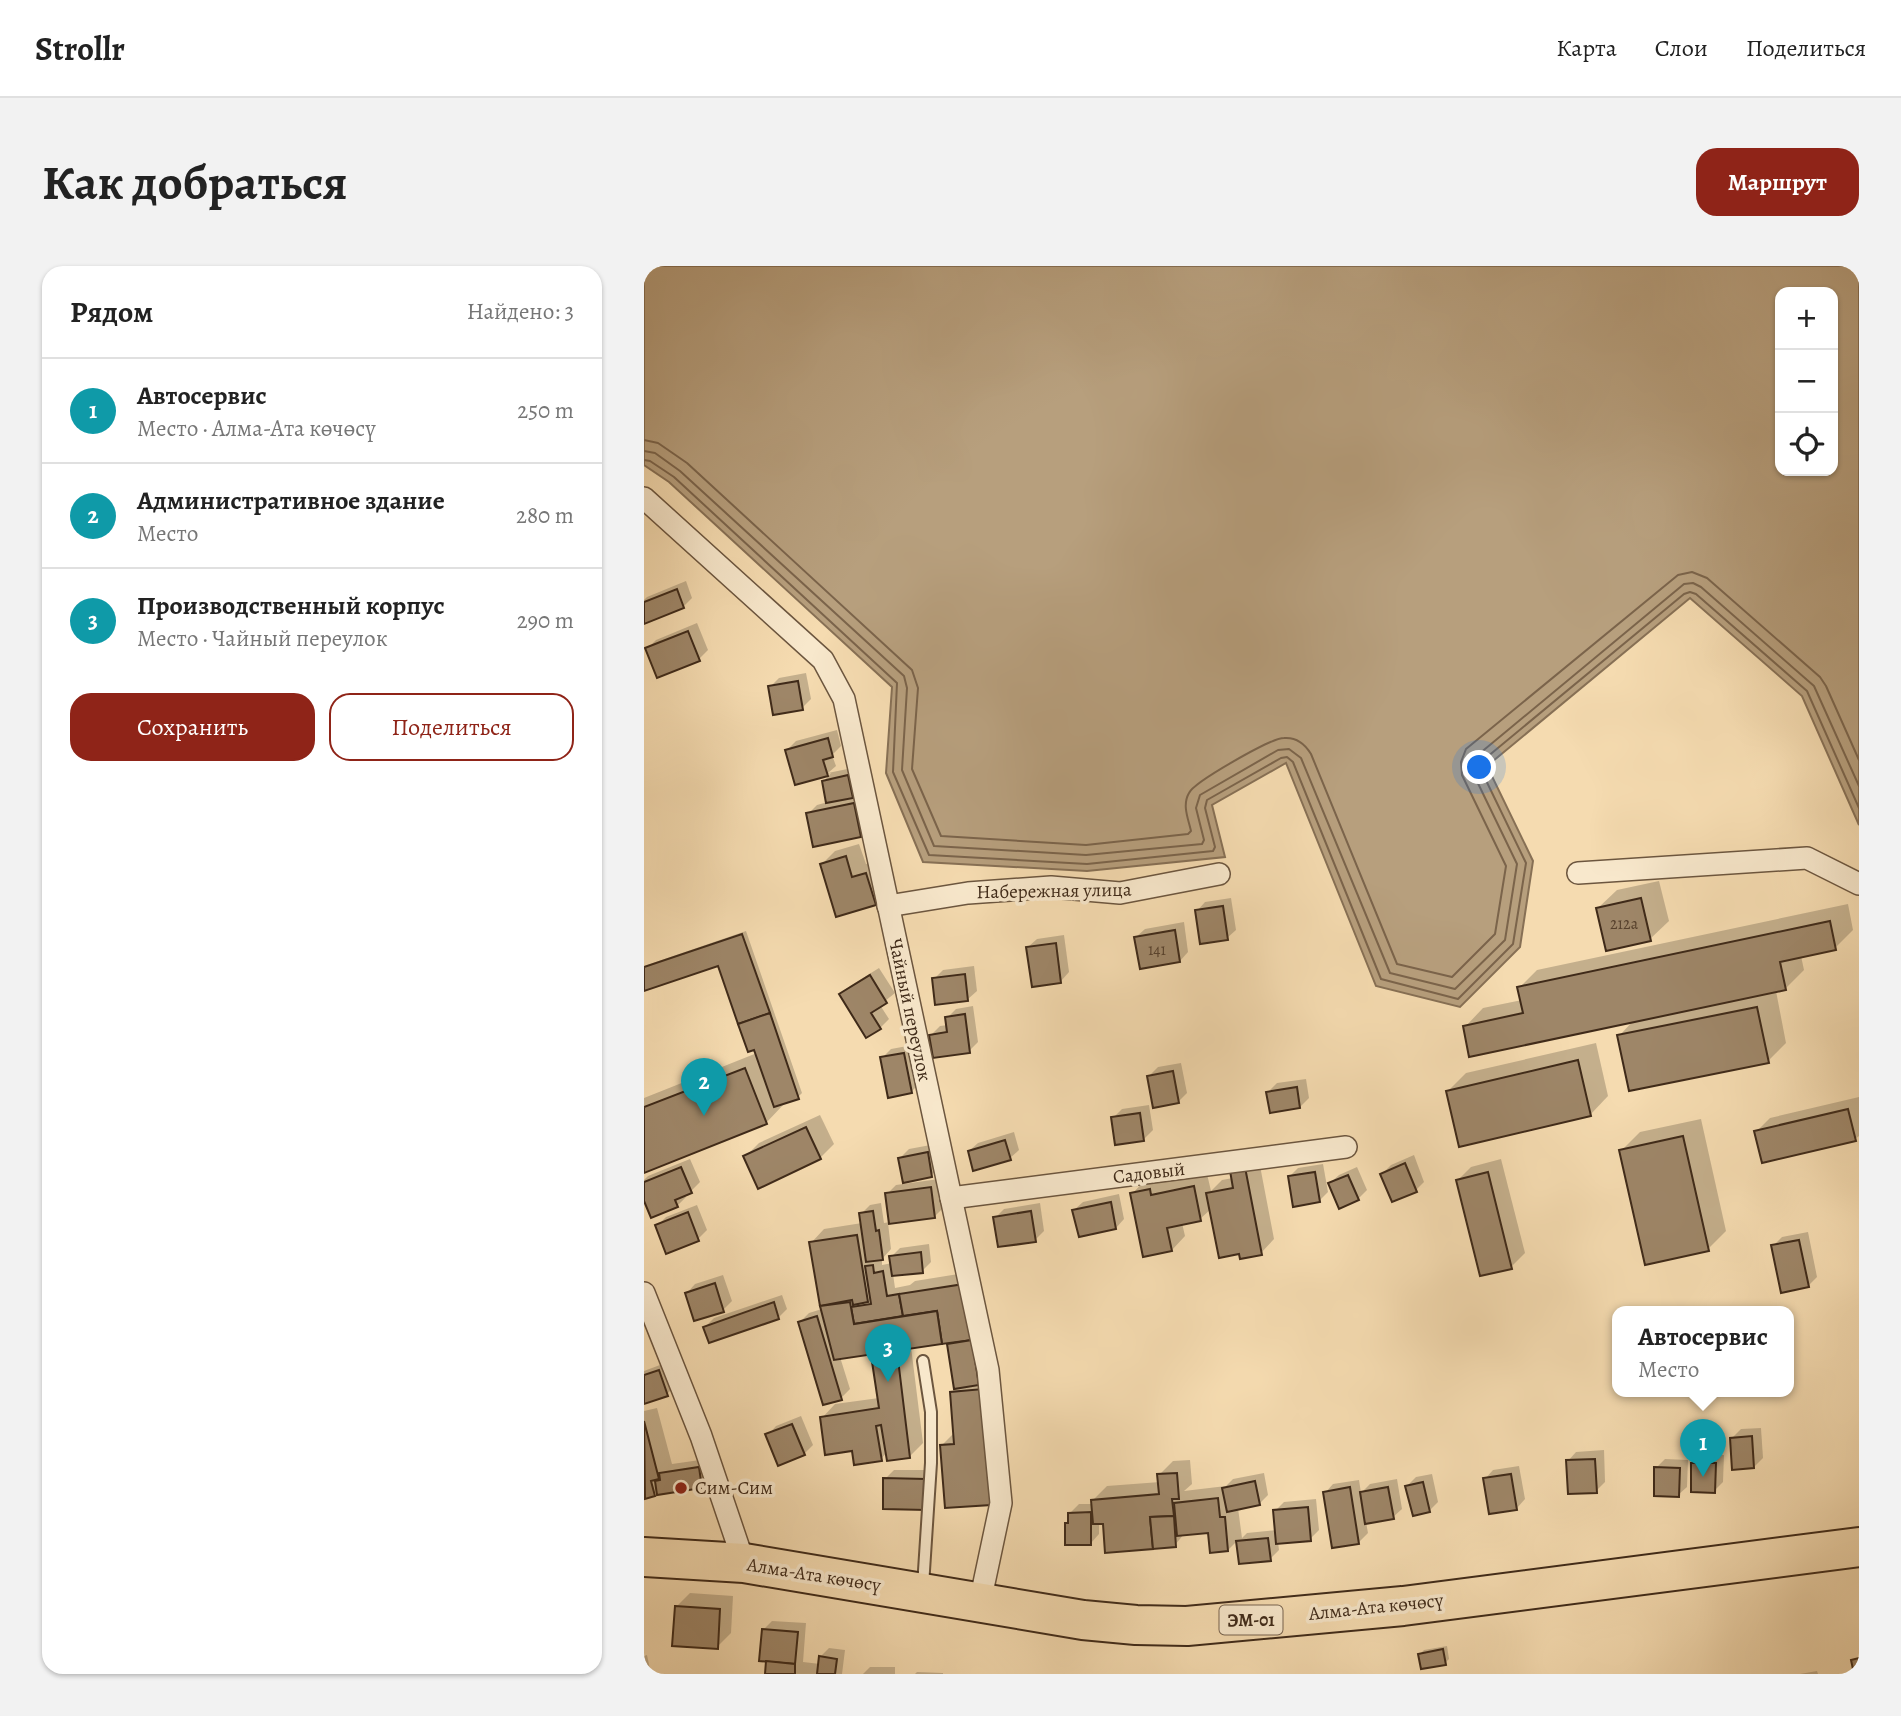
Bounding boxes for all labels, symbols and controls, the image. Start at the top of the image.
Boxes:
text: Strollr [35,26,125,71]
text: Карта [1556,32,1617,64]
text: Слои [1655,32,1708,64]
text: Поделиться [1746,32,1866,64]
button: Маршрут [1696,148,1859,216]
text: Как добраться [42,149,348,216]
map controls [1775,287,1838,476]
button: + [1775,287,1838,350]
text: Рядом [70,292,153,332]
text: Найдено: 3 [467,296,574,327]
button: − [1775,350,1838,413]
text: Автосервис [137,378,267,413]
text: 1 [89,395,97,426]
text: 250 m [517,395,574,426]
text: Место · Алма-Ата көчөсү [137,413,376,444]
button: locate [1775,413,1838,476]
text: Административное здание [137,483,445,518]
text: 2 [87,500,99,531]
text: 280 m [516,500,574,531]
text: Место [137,518,198,549]
text: Производственный корпус [137,588,445,623]
text: 3 [88,605,98,636]
text: 290 m [517,605,574,636]
text: Место · Чайный переулок [137,623,388,654]
button: Сохранить [70,693,315,761]
button: Поделиться [329,693,574,761]
your location [1462,750,1496,784]
street label: Набережная улица [976,877,1132,905]
house number: 212а [1610,913,1639,935]
street label: Чайный переулок [882,936,938,1084]
house number: 141 [1148,939,1167,961]
pin: 2 [681,1058,727,1116]
street label: Садовый [1111,1156,1187,1190]
popup [1612,1306,1794,1397]
text: Автосервис [1638,1319,1768,1354]
pin: 3 [865,1324,911,1382]
text: Место [1638,1354,1699,1385]
pin: 1 [1680,1419,1726,1477]
place label: Сим-Сим [695,1475,773,1501]
marker: Сим-Сим [673,1480,689,1496]
street label: Алма-Ата көчөсү [744,1551,883,1598]
street label: Алма-Ата көчөсү [1306,1587,1445,1627]
road number: ЭМ-01 [1220,1605,1282,1634]

